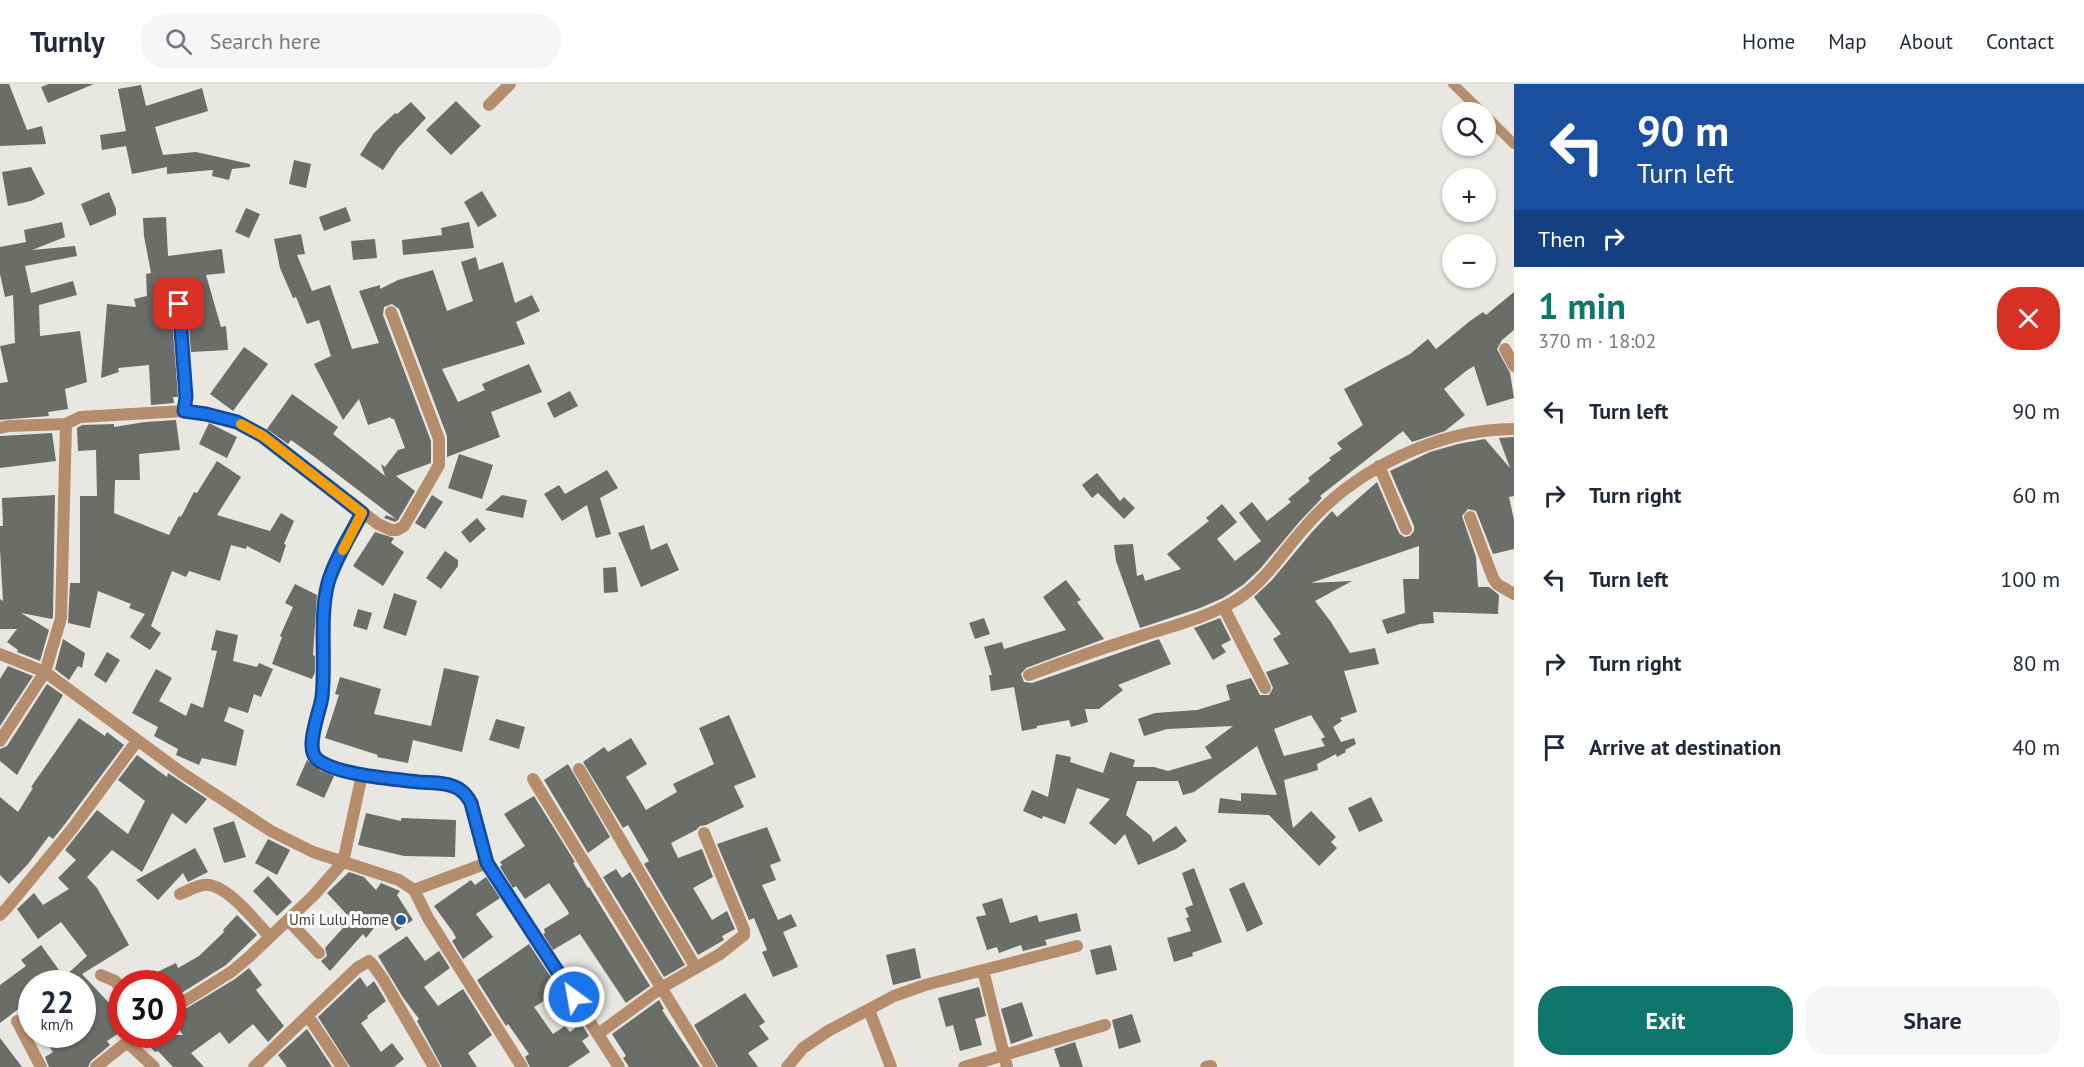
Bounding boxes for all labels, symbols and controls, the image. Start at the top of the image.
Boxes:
search box [141,14,561,68]
text: Turnly [30,23,105,60]
icon: search [162,25,195,58]
text: Search here [210,27,321,55]
text: Home [1742,28,1795,55]
text: Map [1828,28,1867,55]
text: About [1900,28,1953,55]
text: Contact [1986,28,2054,55]
map controls [1442,102,1496,288]
button: search [1442,102,1496,156]
text: 90 m [1637,103,1729,158]
icon: left [1538,108,1616,186]
text: Turn left [1637,156,1734,190]
button: + [1442,168,1496,222]
icon: right [1597,222,1630,255]
text: Then [1538,225,1585,253]
button: − [1442,234,1496,288]
pin [153,278,204,329]
text: 1 min [1538,282,1626,329]
icon: arrive [162,287,195,320]
button: close [1997,287,2060,350]
text: 370 m · 18:02 [1538,328,1656,354]
icon: left [1538,395,1571,428]
text: Turn left [1589,397,1669,425]
text: 90 m [2012,397,2060,425]
icon: right [1538,479,1571,512]
text: Turn right [1589,481,1681,509]
text: 60 m [2012,481,2060,509]
icon: left [1538,563,1571,596]
text: Turn left [1589,565,1669,593]
text: 100 m [2000,565,2060,593]
icon: right [1538,647,1571,680]
text: Turn right [1589,649,1681,677]
text: 80 m [2012,649,2060,677]
icon: arrive [1538,731,1571,764]
text: Arrive at destination [1589,733,1781,761]
text: 40 m [2012,733,2060,761]
place label: Umi Lulu Home [289,910,389,929]
marker: Umi Lulu Home [394,913,408,927]
position arrow [542,965,606,1029]
speed limit sign: 30 [108,970,186,1048]
text: 22 [40,982,74,1021]
button: Exit [1538,986,1793,1055]
button: Share [1805,986,2060,1055]
text: km/h [41,1015,73,1034]

